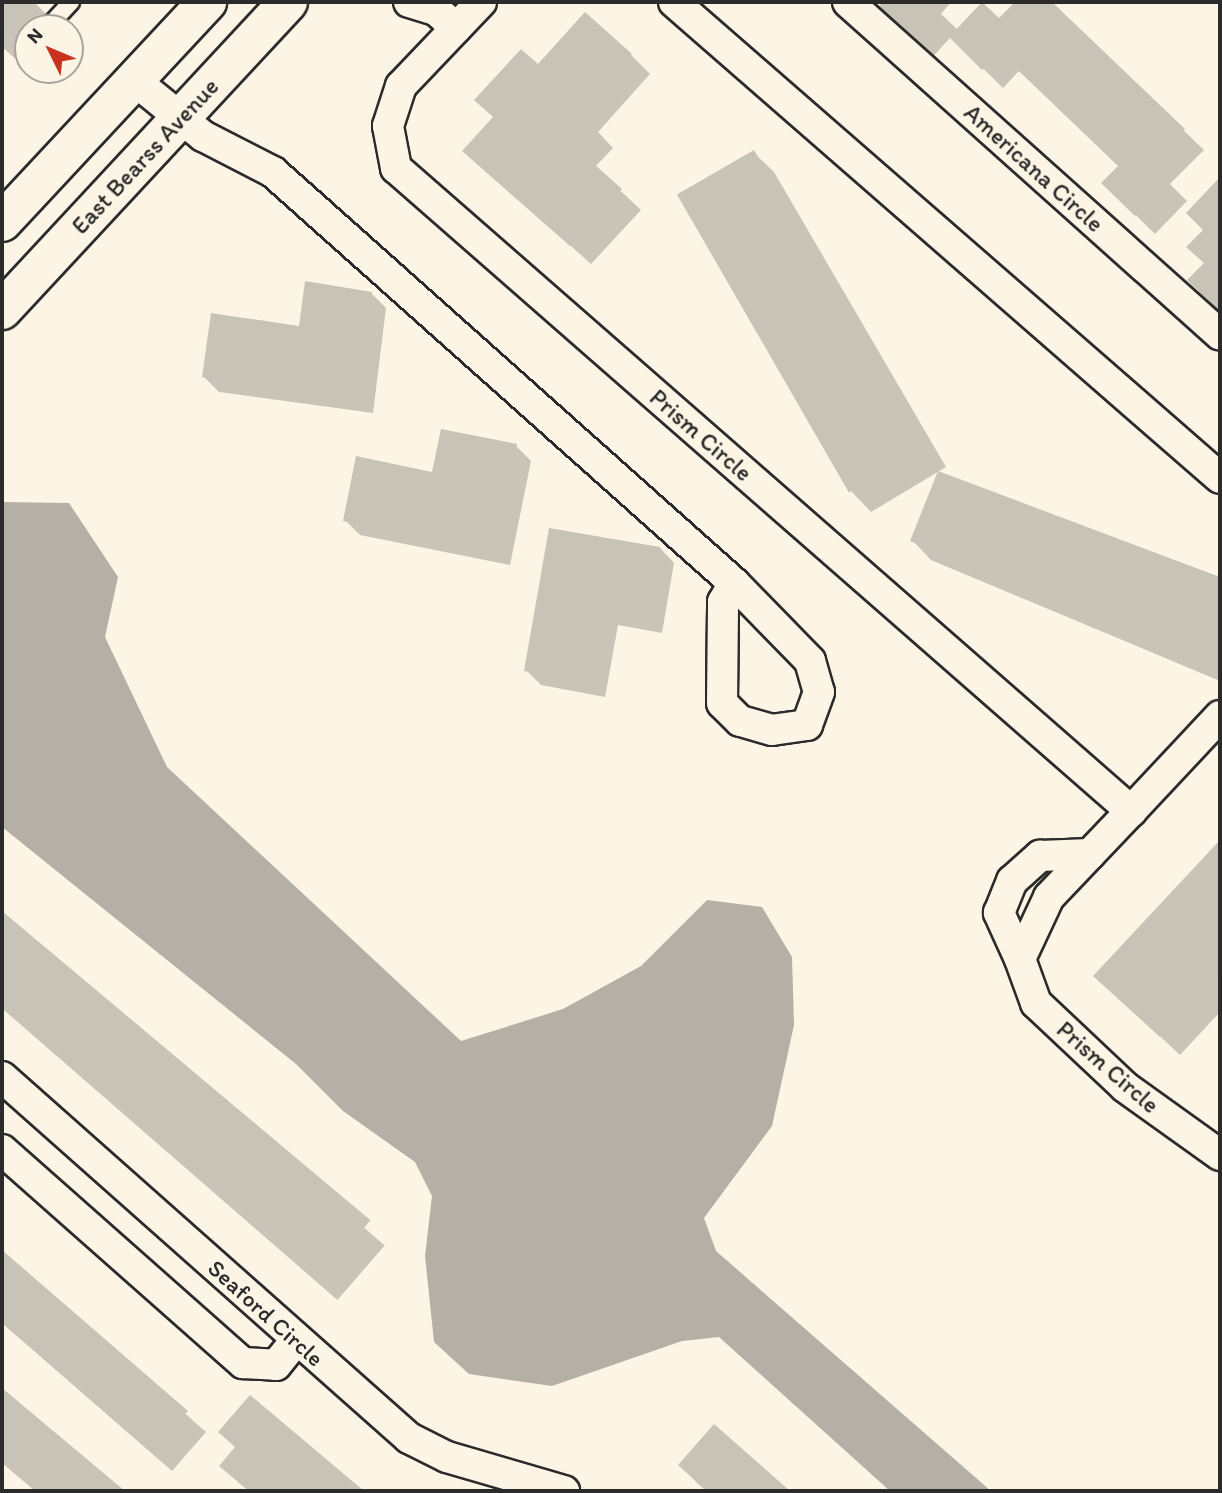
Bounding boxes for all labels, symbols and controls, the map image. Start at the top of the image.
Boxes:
north arrow [14,14,84,84]
text: N [22,23,48,48]
street label: East Bearss Avenue [66,73,224,239]
street label: Americana Circle [958,98,1110,238]
street label: Prism Circle [644,383,758,487]
street label: Prism Circle [1051,1015,1165,1119]
street label: Seaford Circle [202,1254,330,1372]

